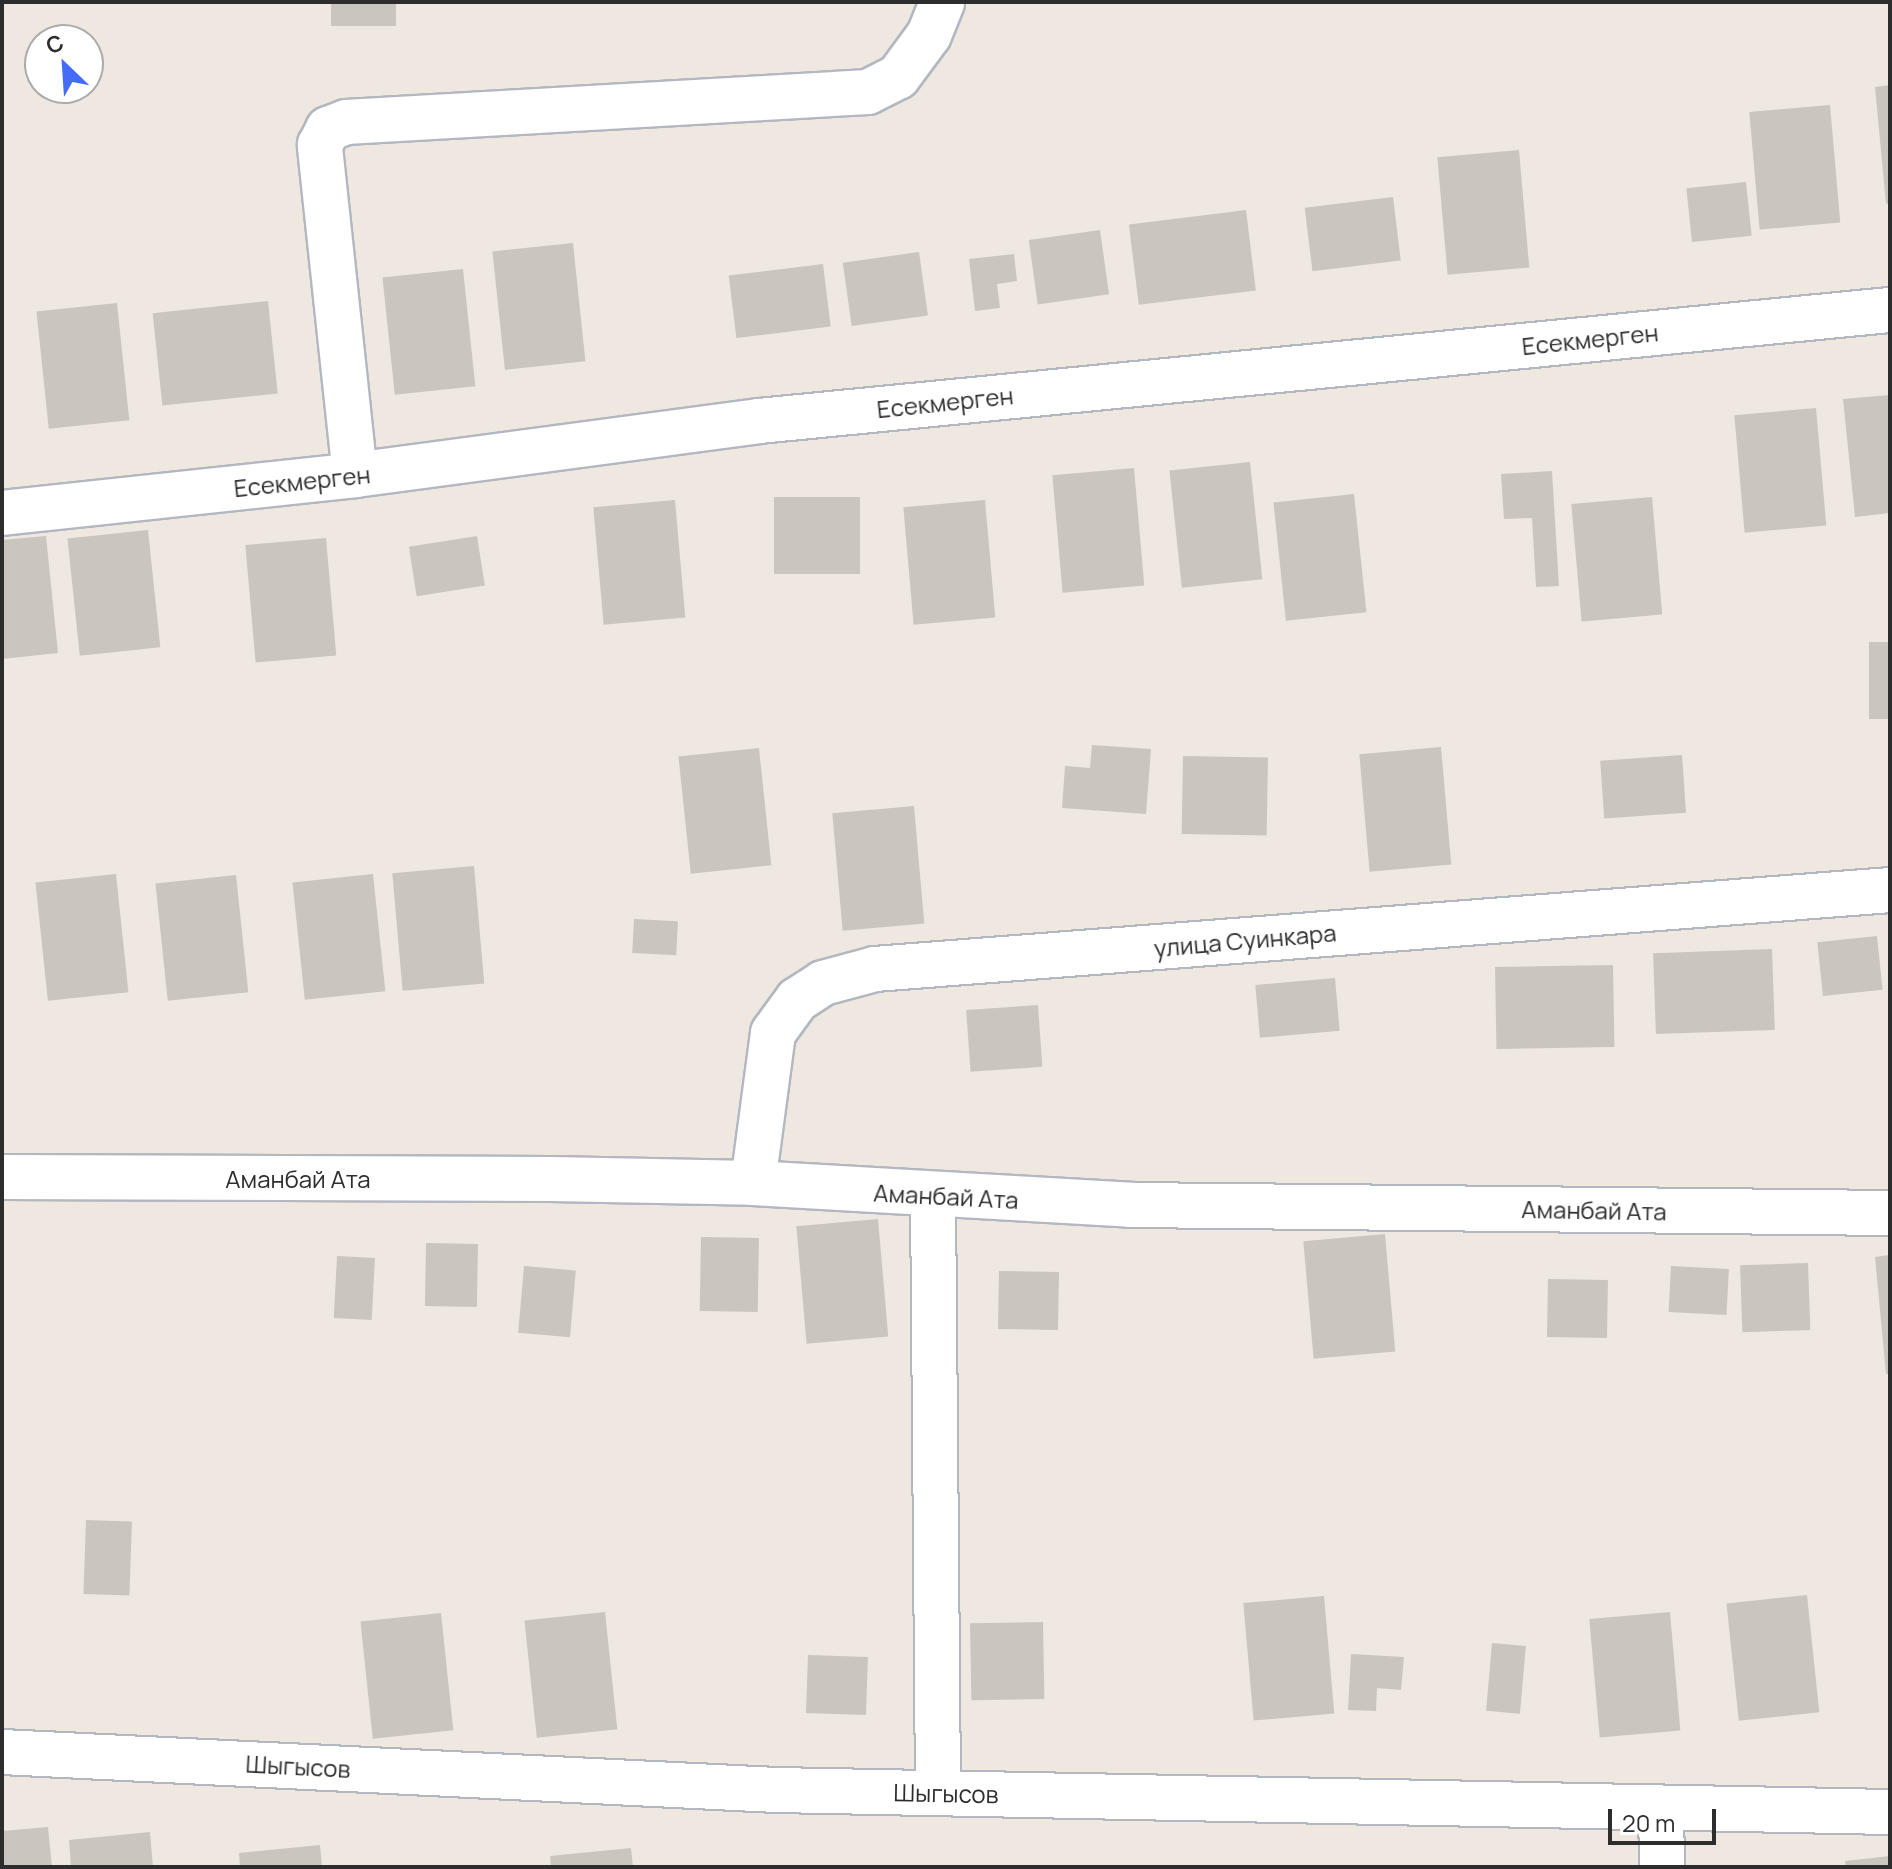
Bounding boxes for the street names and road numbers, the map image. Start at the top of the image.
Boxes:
street label: Eсекмерген [1520,318,1660,360]
street label: Eсекмерген [875,381,1015,423]
street label: Eсекмерген [232,460,372,502]
street label: улица Суинкара [1153,918,1337,962]
street label: Аманбай Ата [225,1165,371,1193]
street label: Аманбай Ата [873,1178,1019,1214]
street label: Аманбай Ата [1521,1194,1667,1226]
street label: Шыгысов [245,1749,351,1783]
street label: Шыгысов [893,1778,999,1808]

